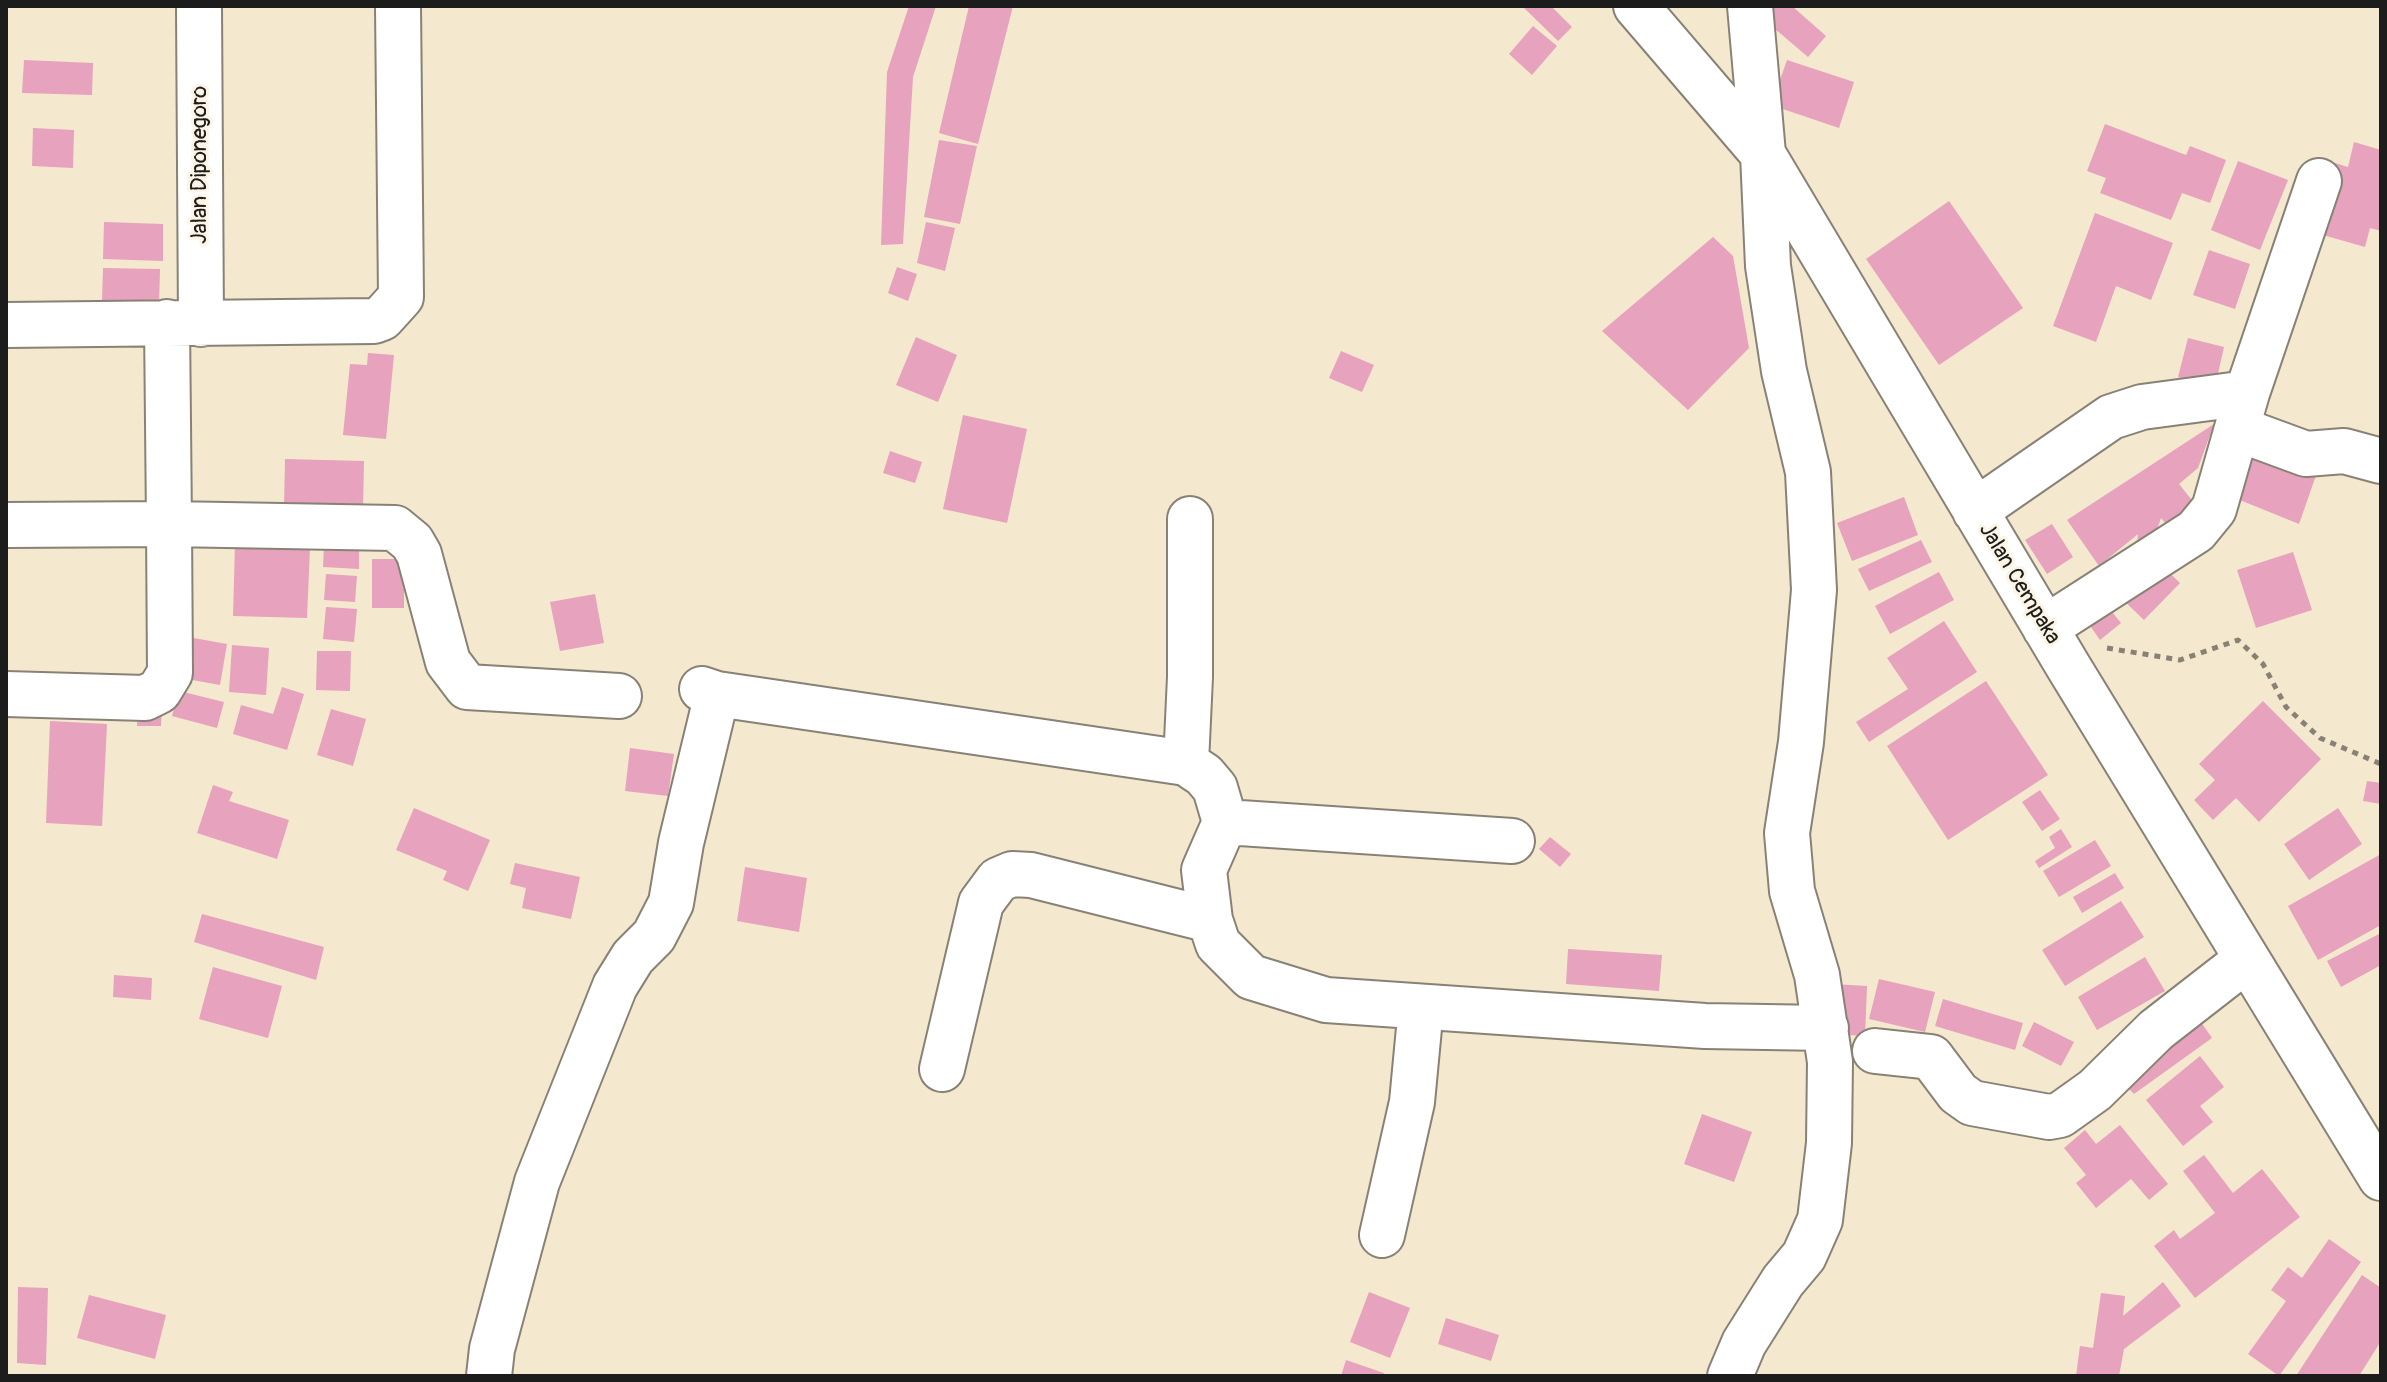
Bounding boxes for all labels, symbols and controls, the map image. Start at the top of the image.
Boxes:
street label: Jalan Diponegoro [187,86,213,244]
street label: Jalan Cempaka [1973,519,2065,649]

